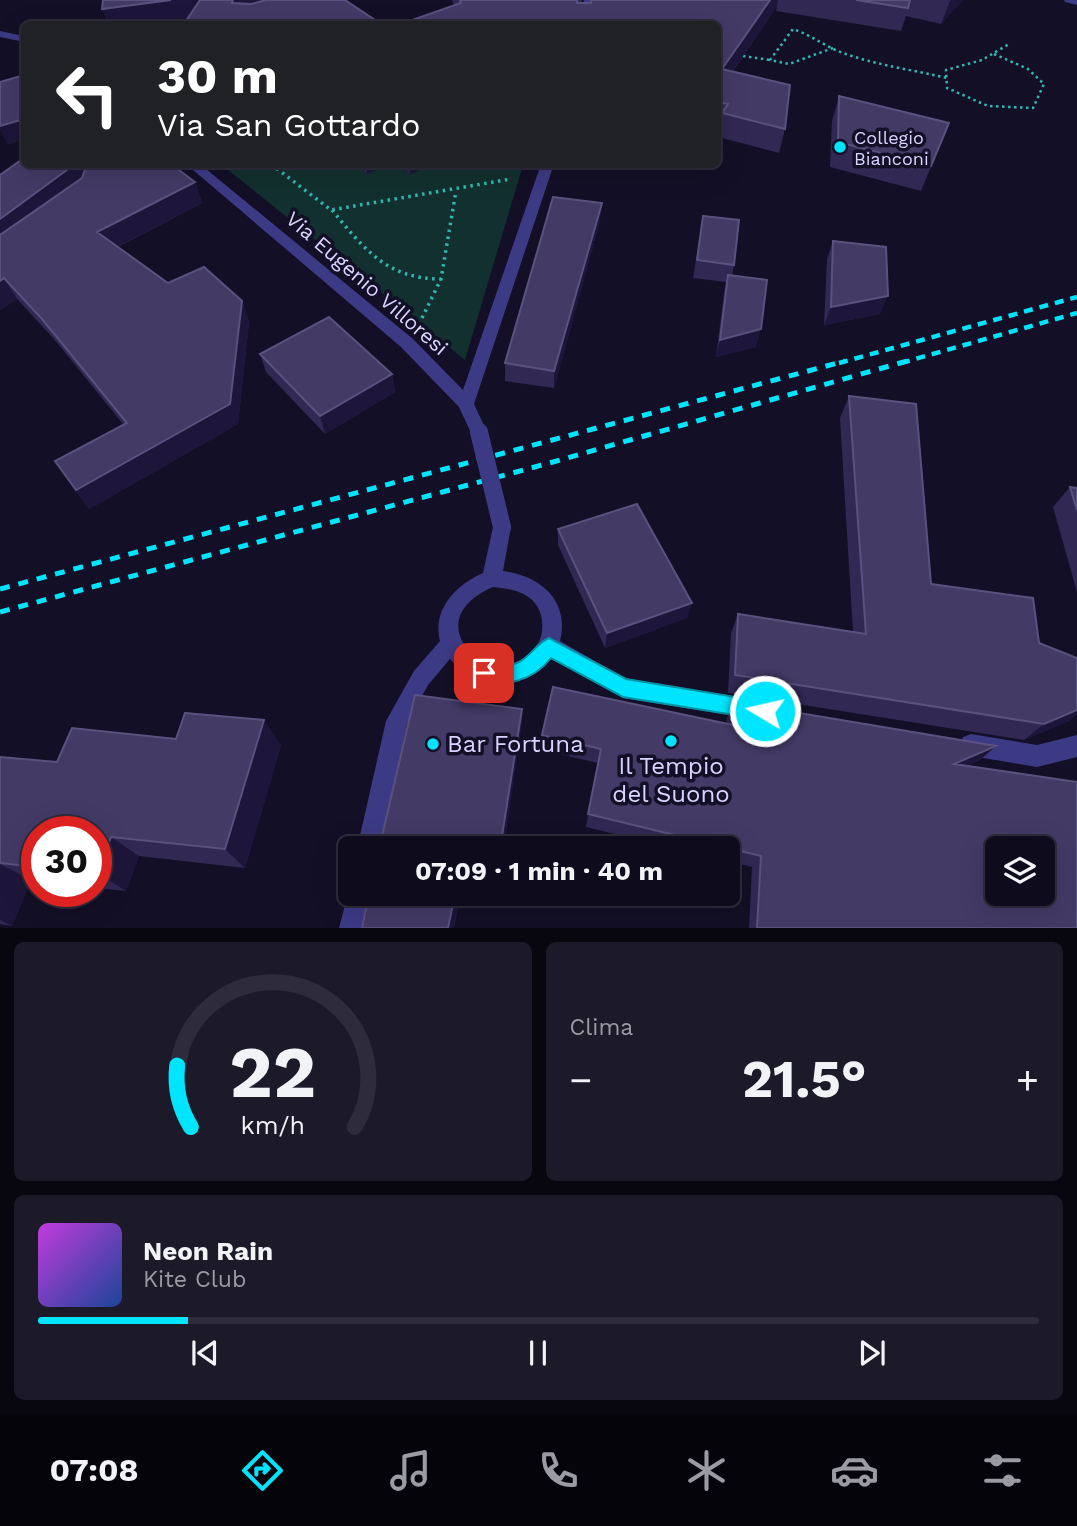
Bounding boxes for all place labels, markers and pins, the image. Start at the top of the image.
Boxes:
place label: Collegio Bianconi [854,127,929,169]
marker: Collegio Bianconi [832,139,848,155]
pin [454,643,514,703]
place label: Bar Fortuna [447,730,584,758]
marker: Il Tempio del Suono [663,733,679,749]
marker: Bar Fortuna [425,736,441,752]
place label: Il Tempio del Suono [612,752,730,808]

